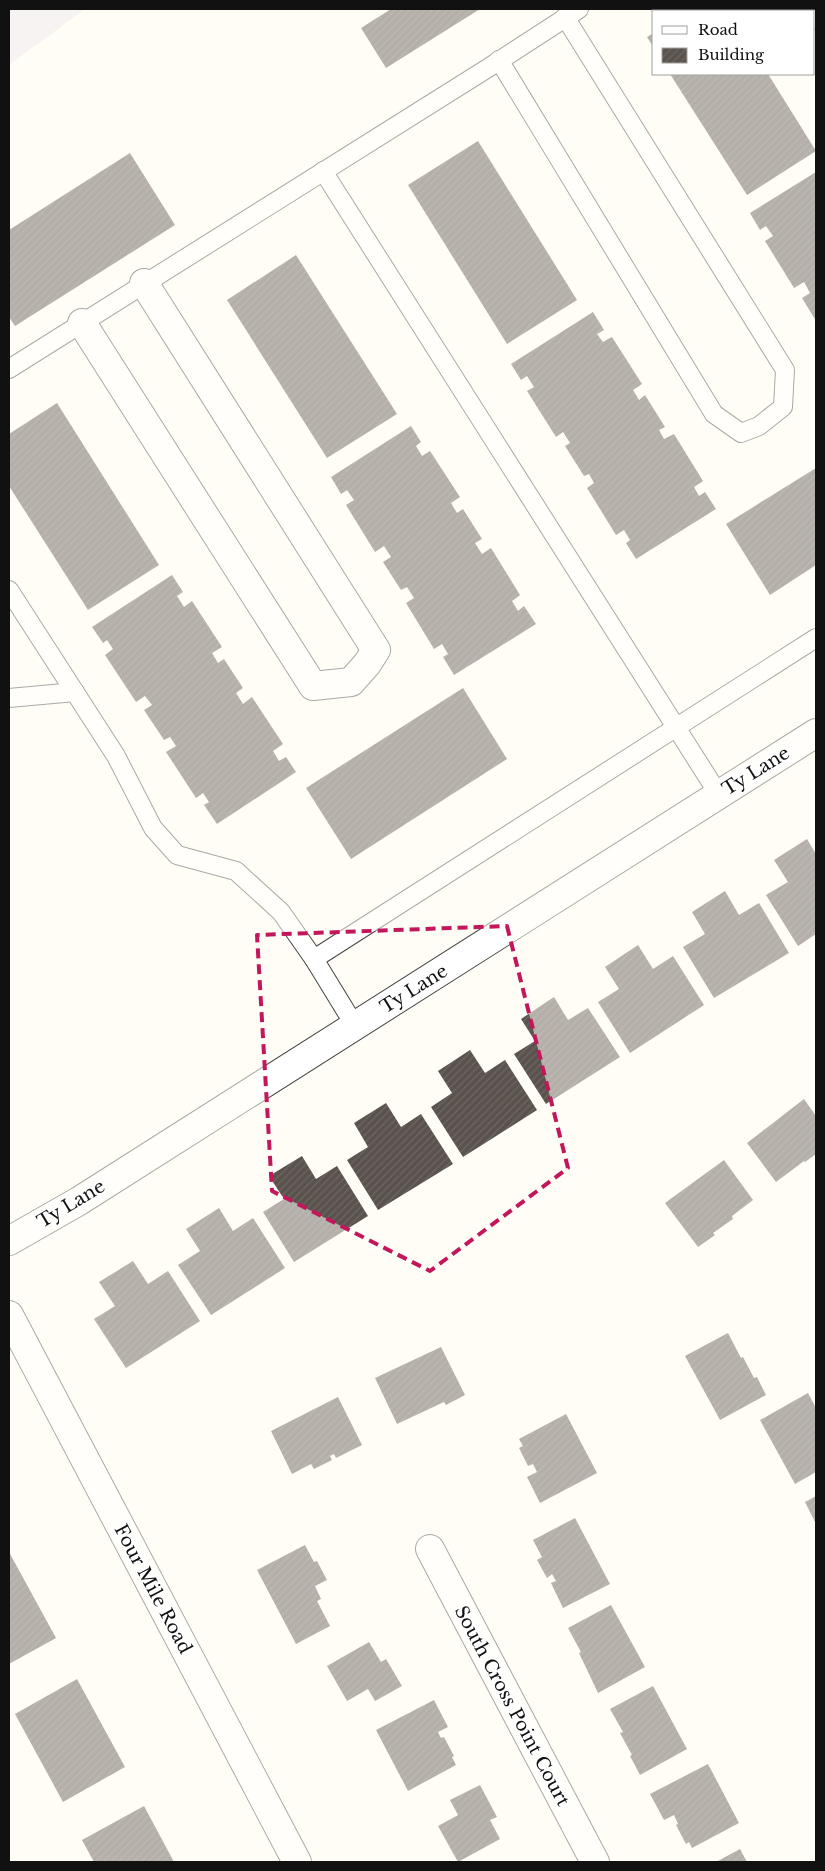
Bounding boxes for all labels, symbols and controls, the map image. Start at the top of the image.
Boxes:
legend [652,10,815,75]
text: Road [698,20,738,39]
text: Building [698,45,765,64]
street label: Ty Lane [718,742,794,800]
street label: Ty Lane [376,960,452,1018]
street label: Ty Lane [33,1175,109,1233]
street label: Four Mile Road [110,1521,196,1657]
street label: South Cross Point Court [450,1602,574,1810]

